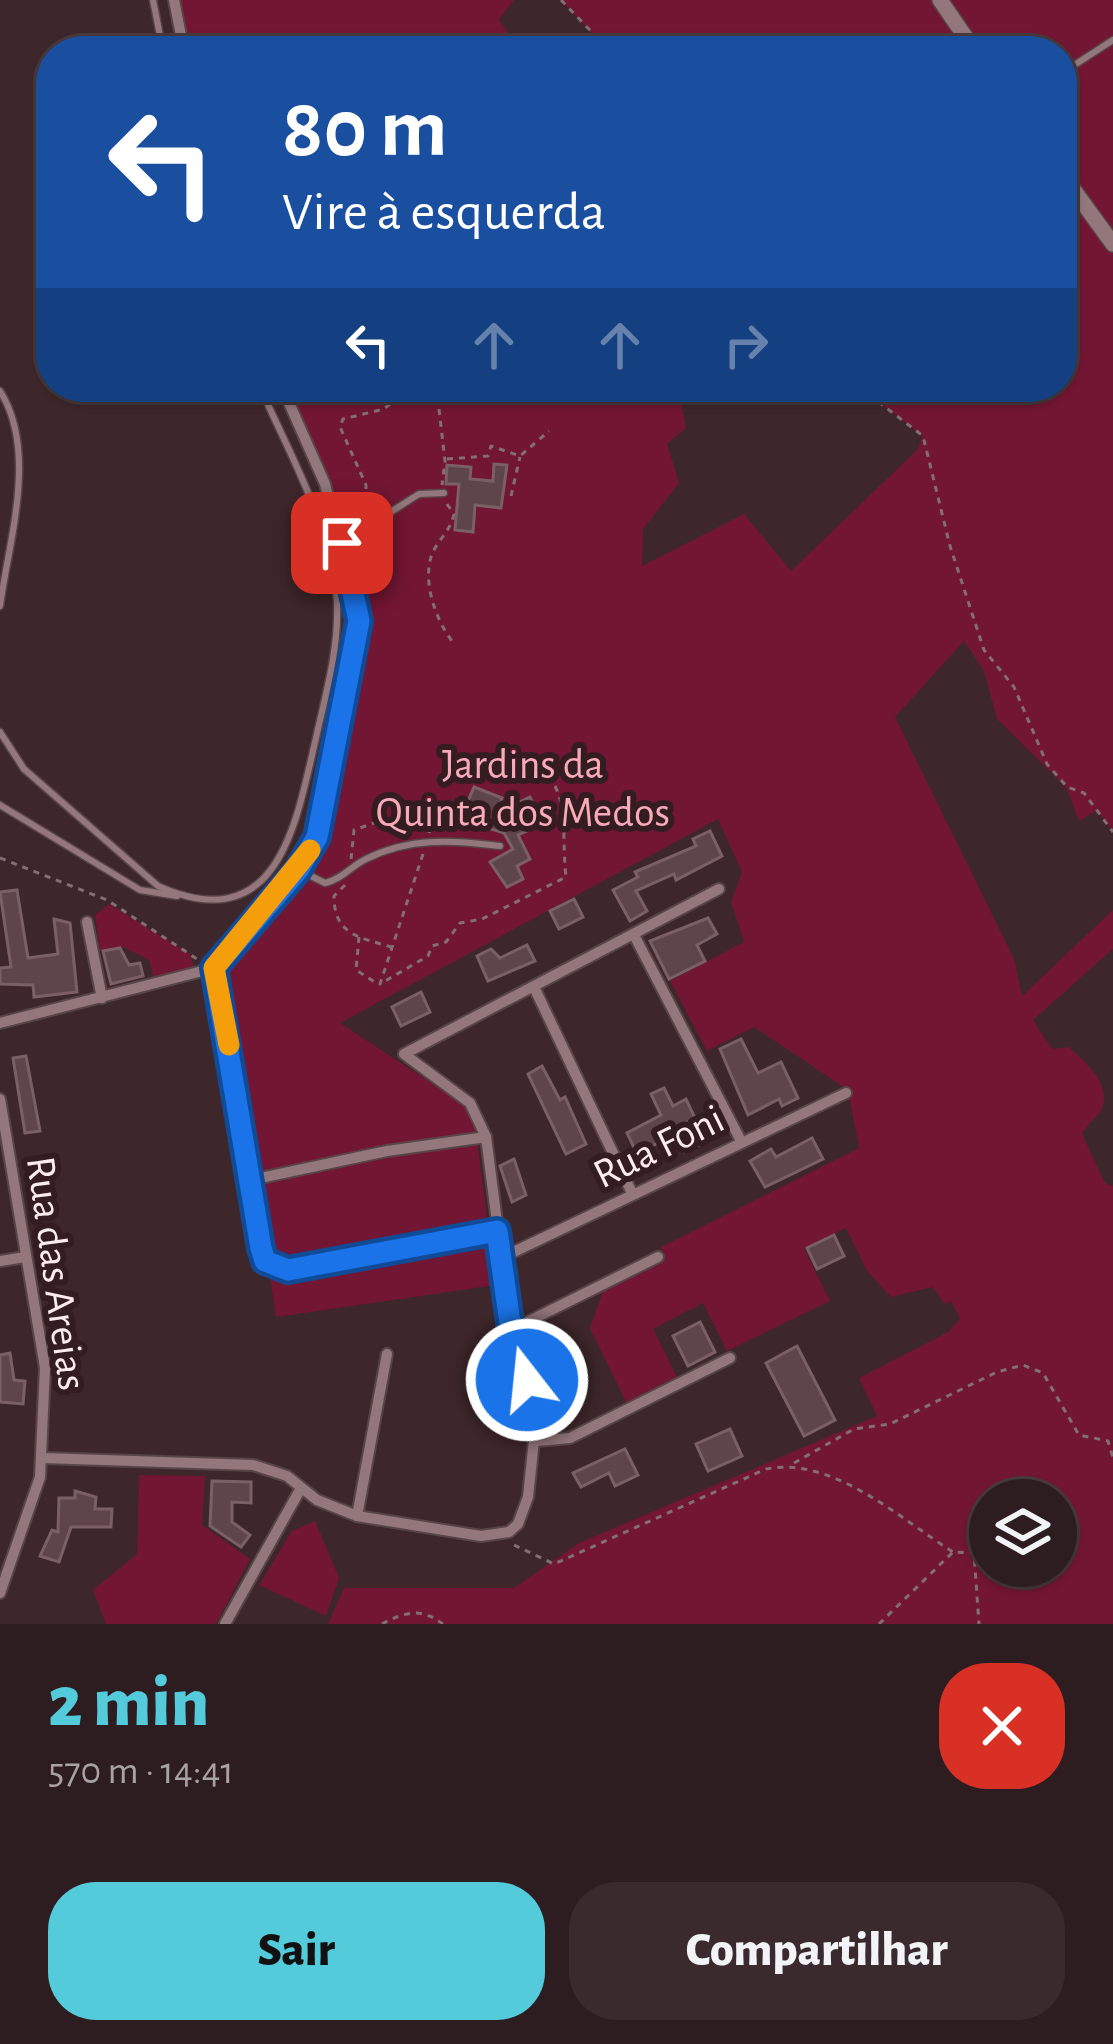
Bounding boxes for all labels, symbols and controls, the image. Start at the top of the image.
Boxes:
icon: left [84,84,240,240]
text: 80 m [282,88,448,172]
text: Vire à esquerda [282,186,606,240]
icon: left [335,312,401,378]
icon: ahead [461,312,527,378]
icon: ahead [587,312,653,378]
icon: right [713,312,779,378]
pin [291,492,393,594]
icon: arrive [309,510,375,576]
park label: Jardins da Quinta dos Medos [376,744,670,834]
street label: Rua Foni [587,1097,731,1196]
street label: Rua das Areias [19,1154,93,1393]
position arrow [464,1317,590,1443]
map controls [969,1479,1077,1587]
button: layers [969,1479,1077,1587]
button: close [939,1663,1065,1789]
text: 2 min [48,1667,209,1739]
text: 570 m · 14:41 [48,1752,234,1791]
button: Sair [48,1882,545,2020]
button: Compartilhar [569,1882,1065,2020]

